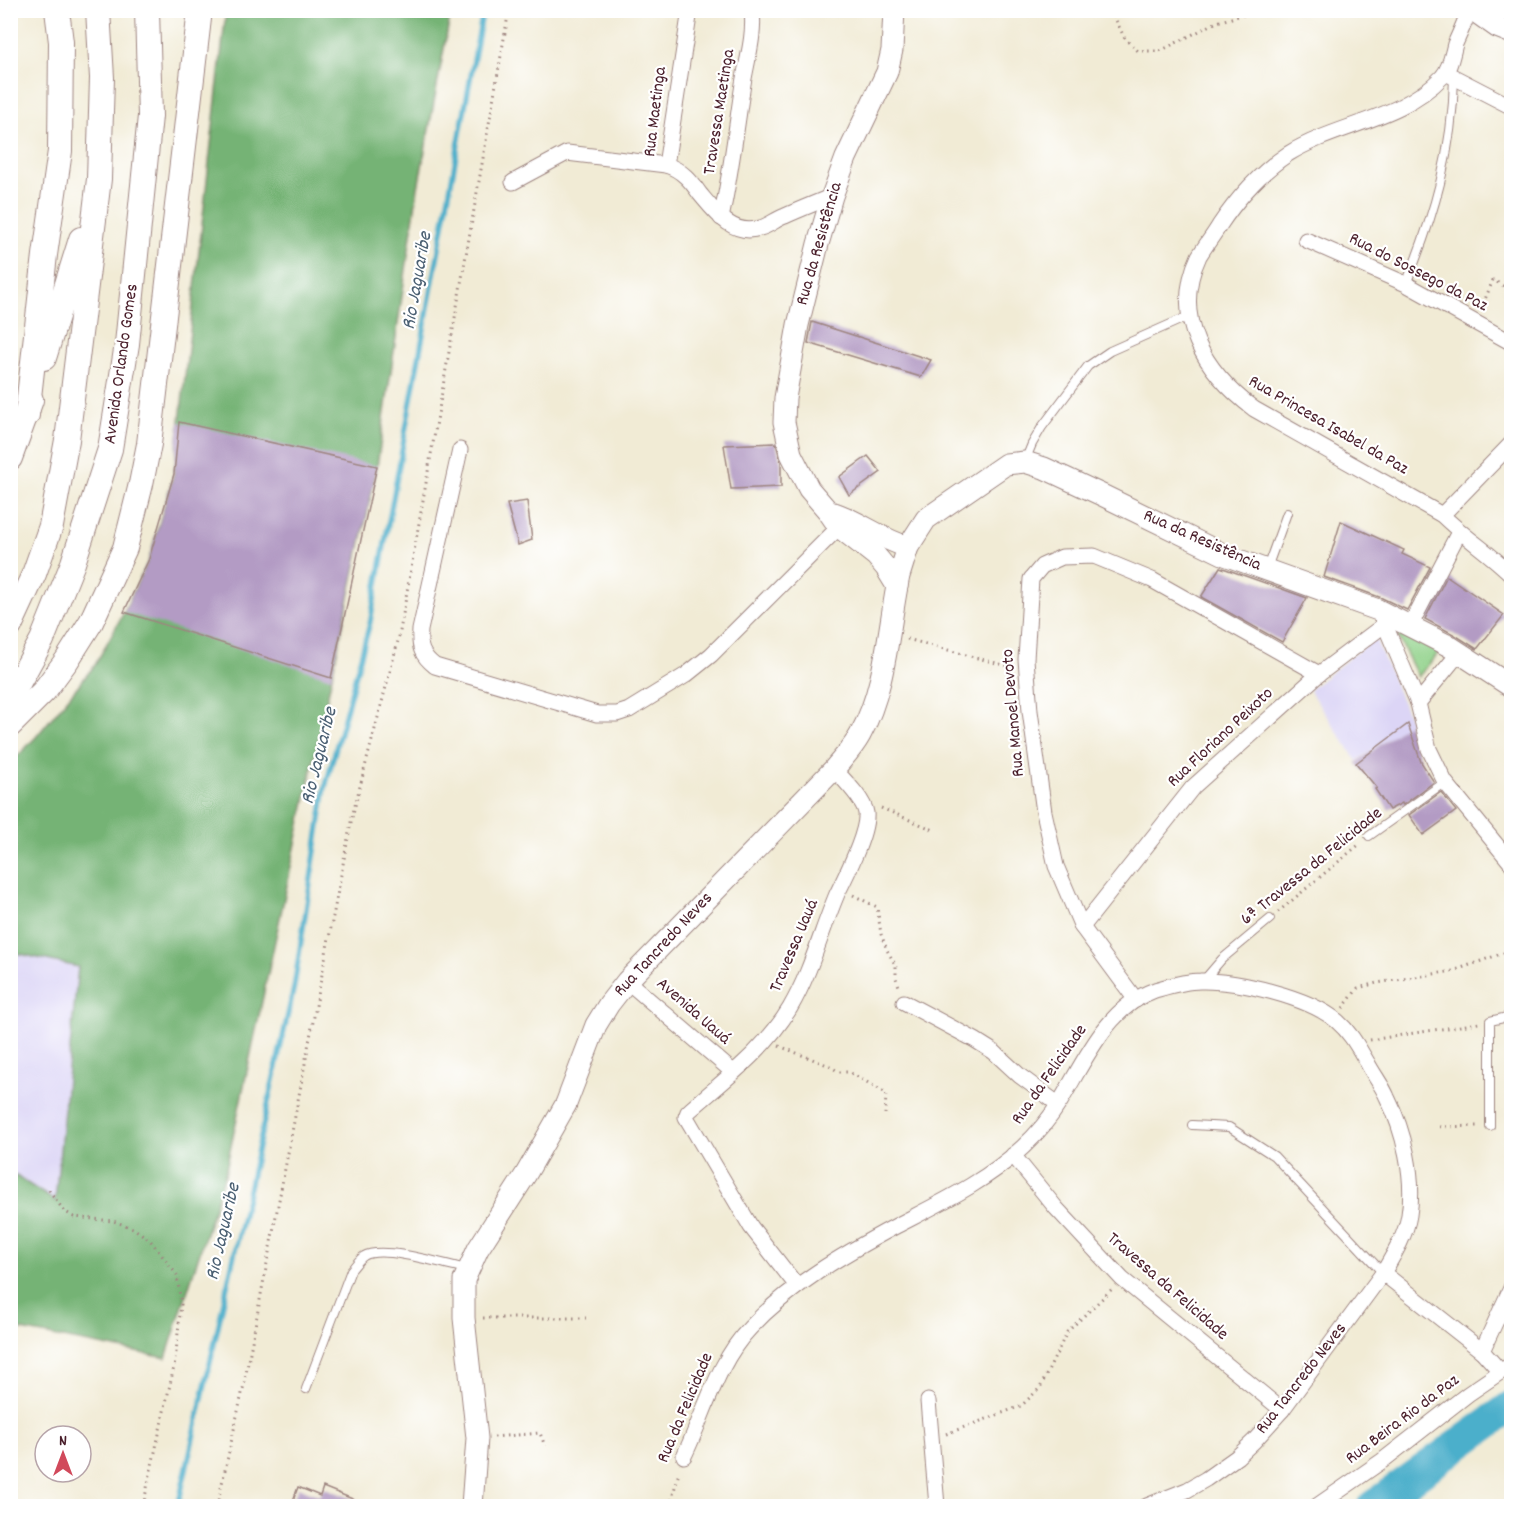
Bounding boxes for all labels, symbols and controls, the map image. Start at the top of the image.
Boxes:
street label: Travessa Maetinga [698,47,742,177]
street label: Rua Maetinga [638,65,674,158]
street label: Rua da Resistência [790,179,850,308]
street label: Rua do Sossego da Paz [1344,227,1492,319]
water label: Rio Jaguaribe [396,229,441,332]
street label: Avenida Orlando Gomes [98,282,146,446]
street label: Rua Princesa Isabel da Paz [1243,370,1413,482]
street label: Rua da Resistência [1139,504,1266,578]
street label: Rua Manoel Devoto [996,648,1032,778]
street label: Rua Floriano Peixoto [1162,682,1280,794]
water label: Rio Jaguaribe [294,703,346,807]
street label: 6ª Travessa da Felicidade [1236,802,1388,932]
street label: Rua Tancredo Neves [609,887,719,1003]
street label: Travessa Uauá [764,895,826,997]
street label: Avenida Uauá [650,972,736,1052]
street label: Rua da Felicidade [1006,1020,1094,1130]
water label: Rio Jaguaribe [199,1180,249,1283]
street label: Travessa da Felicidade [1101,1227,1233,1347]
street label: Rua Tancredo Neves [1251,1318,1353,1440]
street label: Rua da Felicidade [652,1349,720,1467]
street label: Rua Beira Rio da Paz [1341,1369,1465,1471]
north arrow [33,1424,93,1484]
text: N [59,1430,67,1453]

